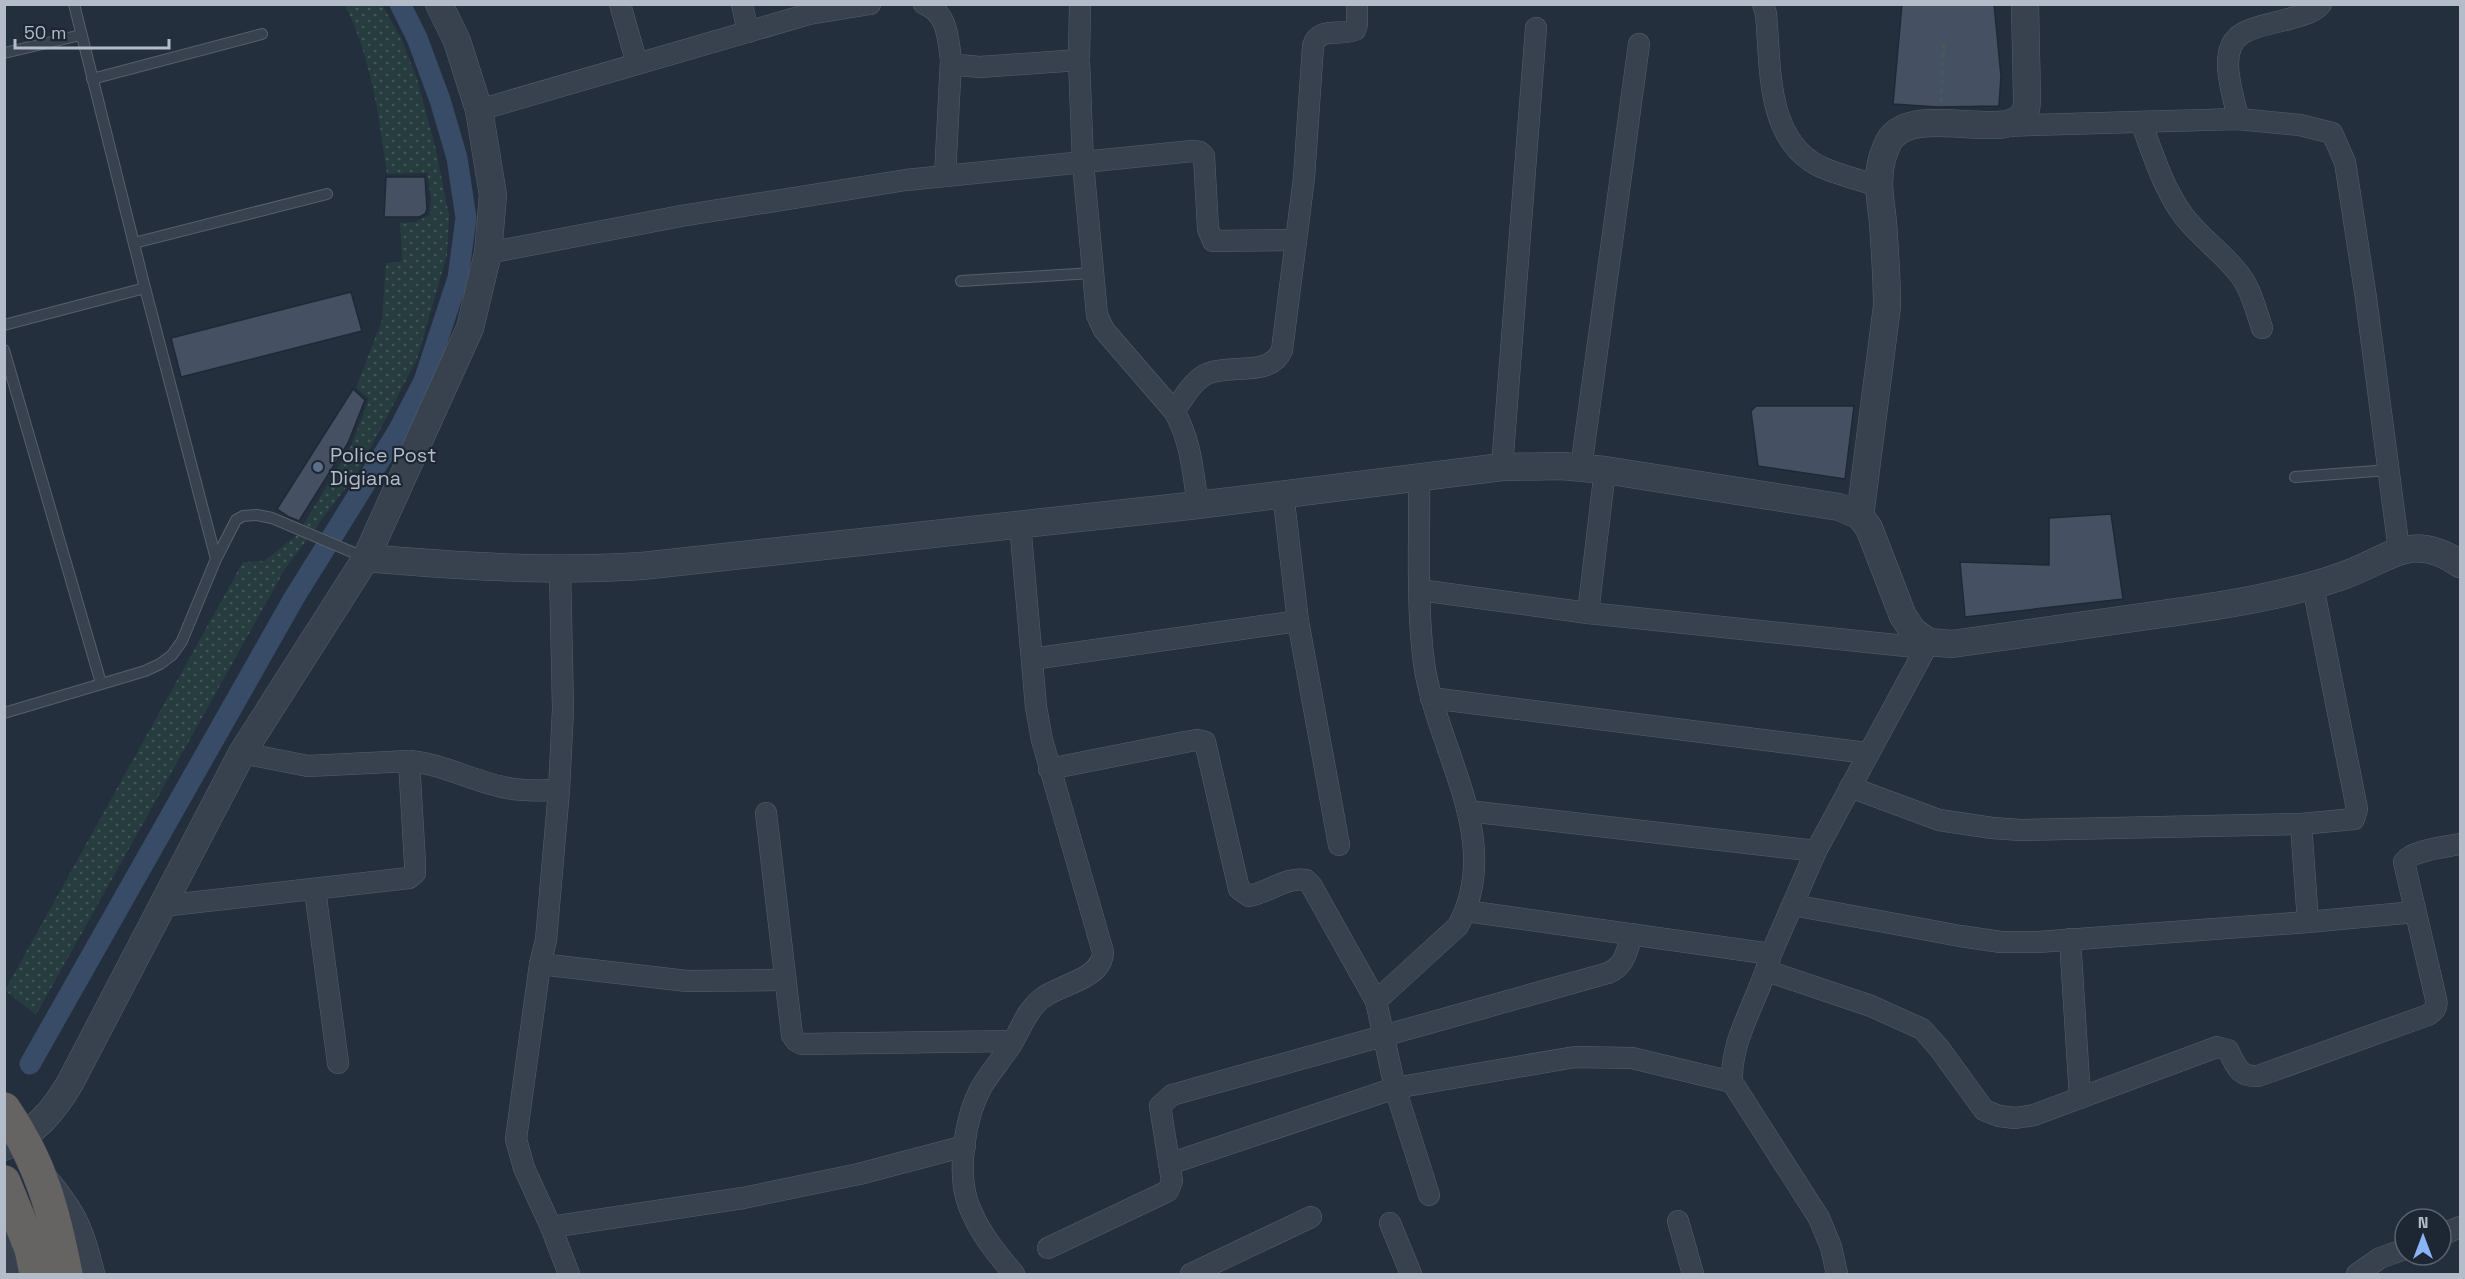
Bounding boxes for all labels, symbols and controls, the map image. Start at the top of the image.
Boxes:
scale bar [15,12,170,50]
text: 50 m [24,21,66,44]
place label: Police Post Digiana [330,442,436,491]
marker: Police Post Digiana [311,460,325,474]
north arrow [2393,1207,2453,1267]
text: N [2418,1212,2428,1233]

